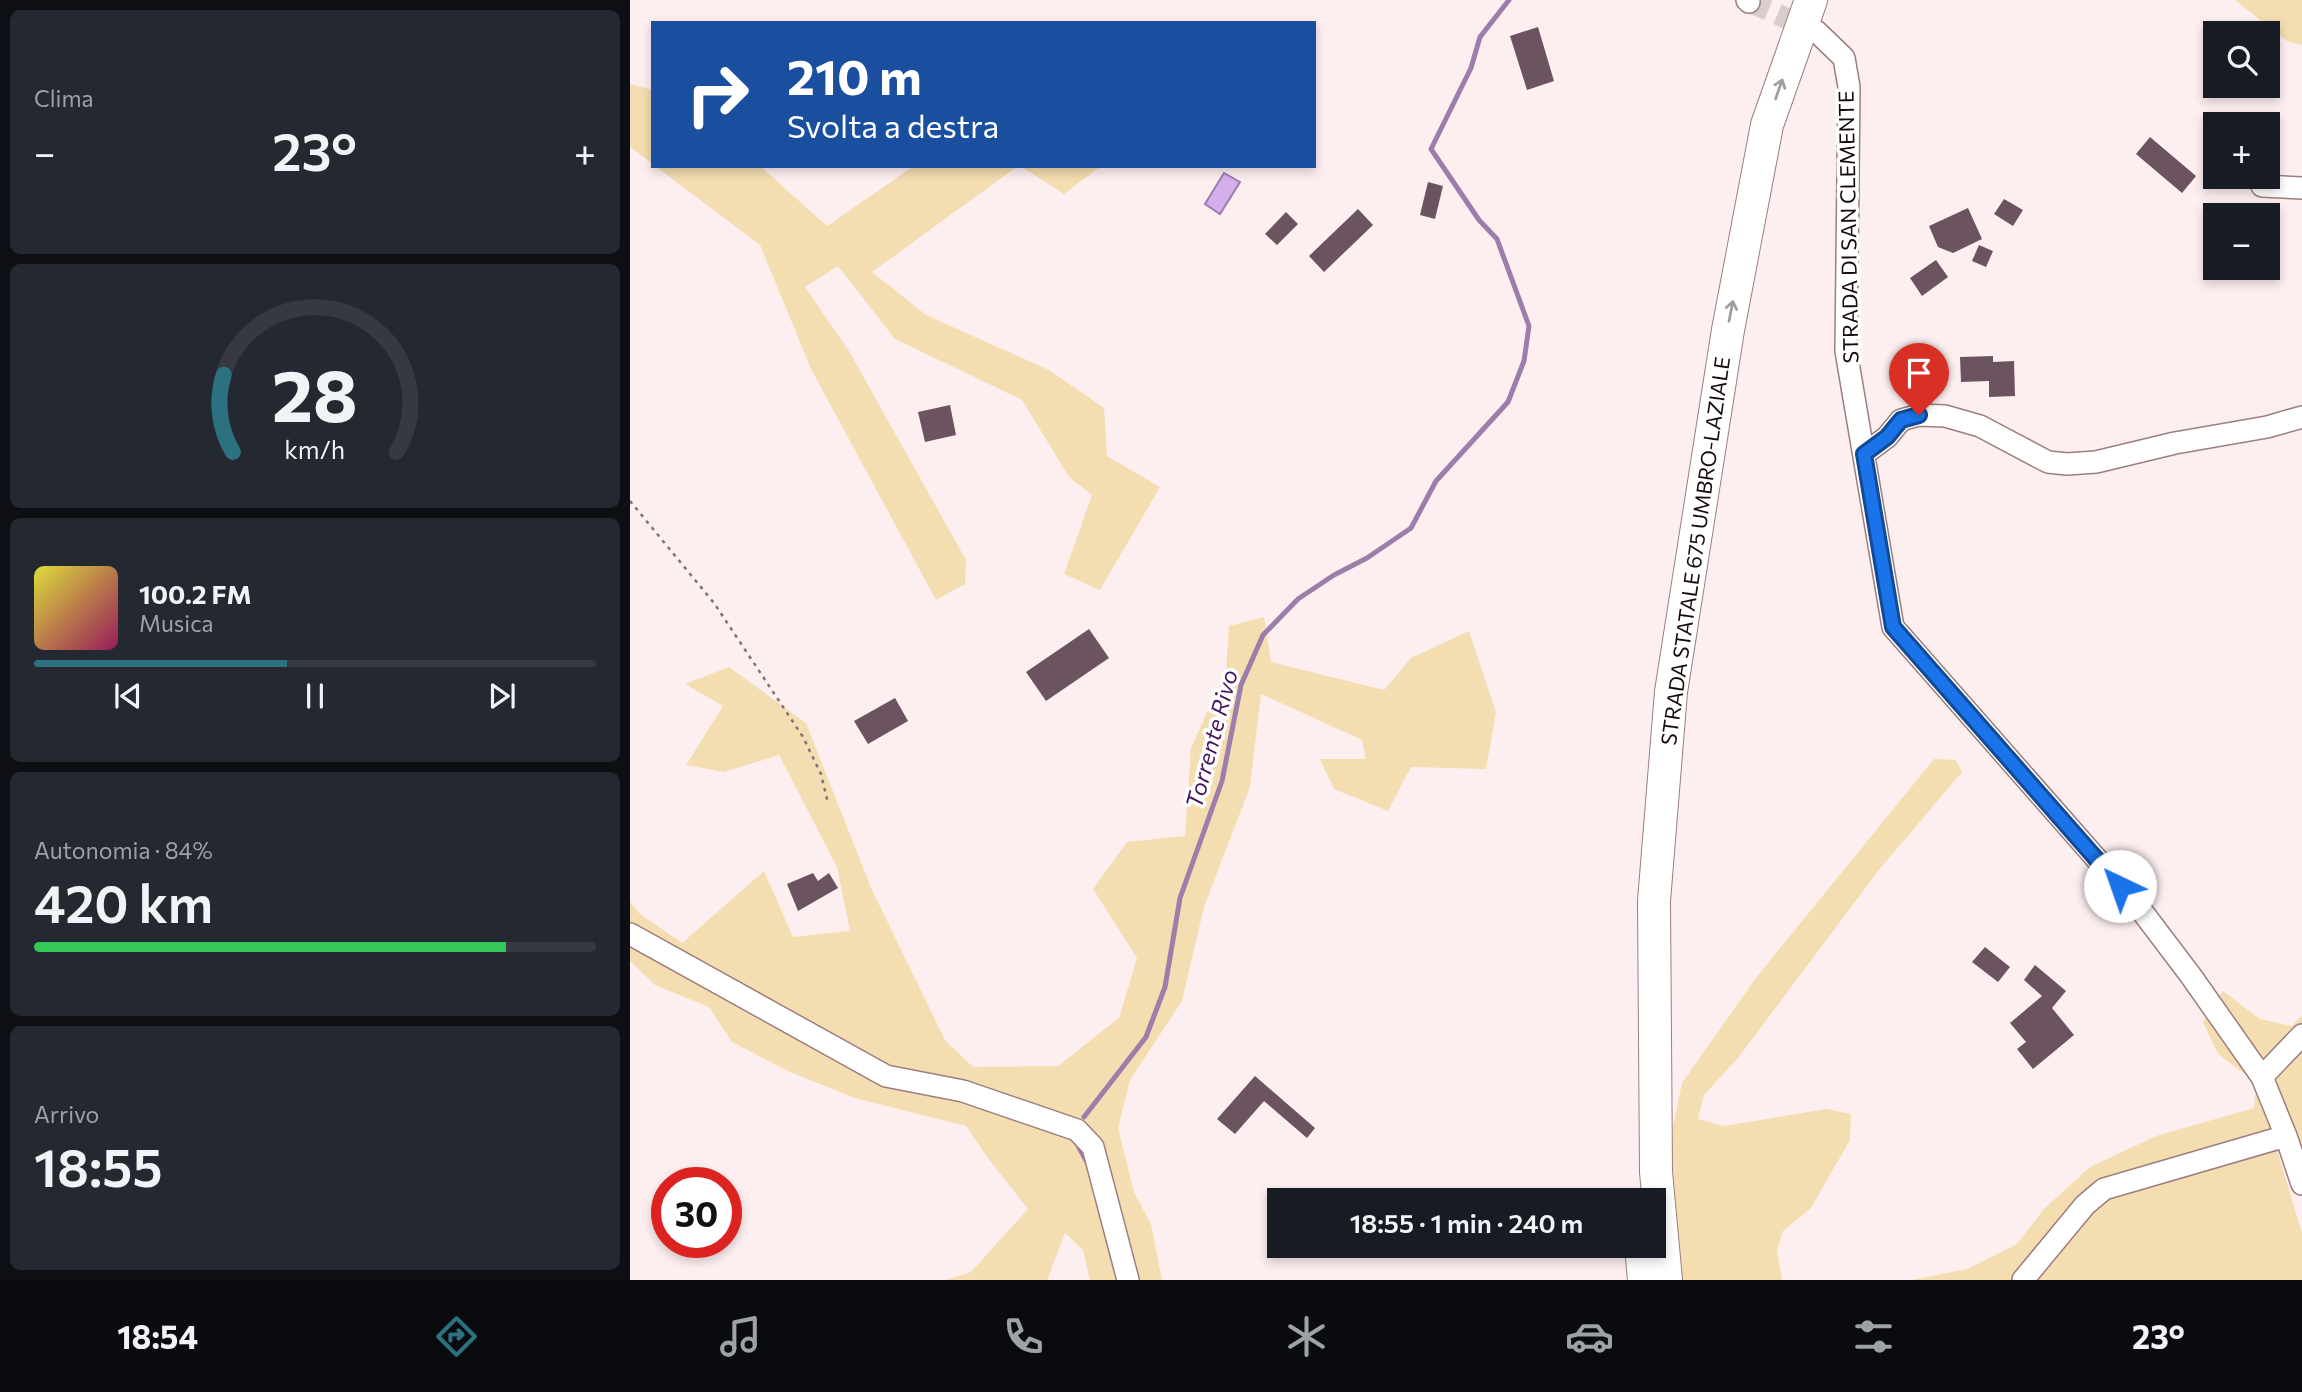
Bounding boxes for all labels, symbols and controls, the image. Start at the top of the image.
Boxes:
map controls [2203,21,2280,280]
button: search [2203,21,2280,98]
text: 210 m [787,45,922,105]
icon: right [672,49,763,140]
one-way arrow [1774,79,1786,101]
text: Clima [34,84,94,112]
street label: STRADA DI SAN CLEMENTE [1833,91,1862,364]
text: Svolta a destra [787,105,999,145]
button: + [2203,112,2280,189]
text: 23° [272,118,357,182]
text: − [34,128,56,175]
text: + [574,128,596,175]
button: − [2203,203,2280,280]
one-way arrow [1725,300,1739,323]
pin [1889,343,1949,415]
text: 28 [272,348,358,437]
icon: arrive [1900,354,1938,392]
street label: STRADA STATALE 675 UMBRO-LAZIALE [1655,355,1734,747]
text: km/h [285,434,345,464]
text: 100.2 FM [139,578,252,609]
text: Musica [139,609,214,637]
water label: Torrente Rivo [1179,666,1243,811]
icon: previous [109,677,147,715]
icon: pause [296,677,334,715]
icon: next [483,677,521,715]
text: Autonomia · 84% [34,836,213,864]
position arrow [2083,849,2157,923]
text: 420 km [34,870,213,934]
text: Arrivo [34,1100,99,1128]
text: 18:55 [34,1134,163,1198]
speed limit sign: 30 [651,1167,742,1258]
text: 18:55 · 1 min · 240 m [1350,1207,1583,1238]
icon: directions [432,1312,481,1361]
icon: music [716,1312,765,1361]
icon: phone [999,1312,1048,1361]
icon: climate [1282,1312,1331,1361]
icon: car [1565,1312,1614,1361]
icon: filters [1849,1312,1898,1361]
text: 18:54 [117,1316,198,1356]
text: 23° [2132,1316,2185,1356]

